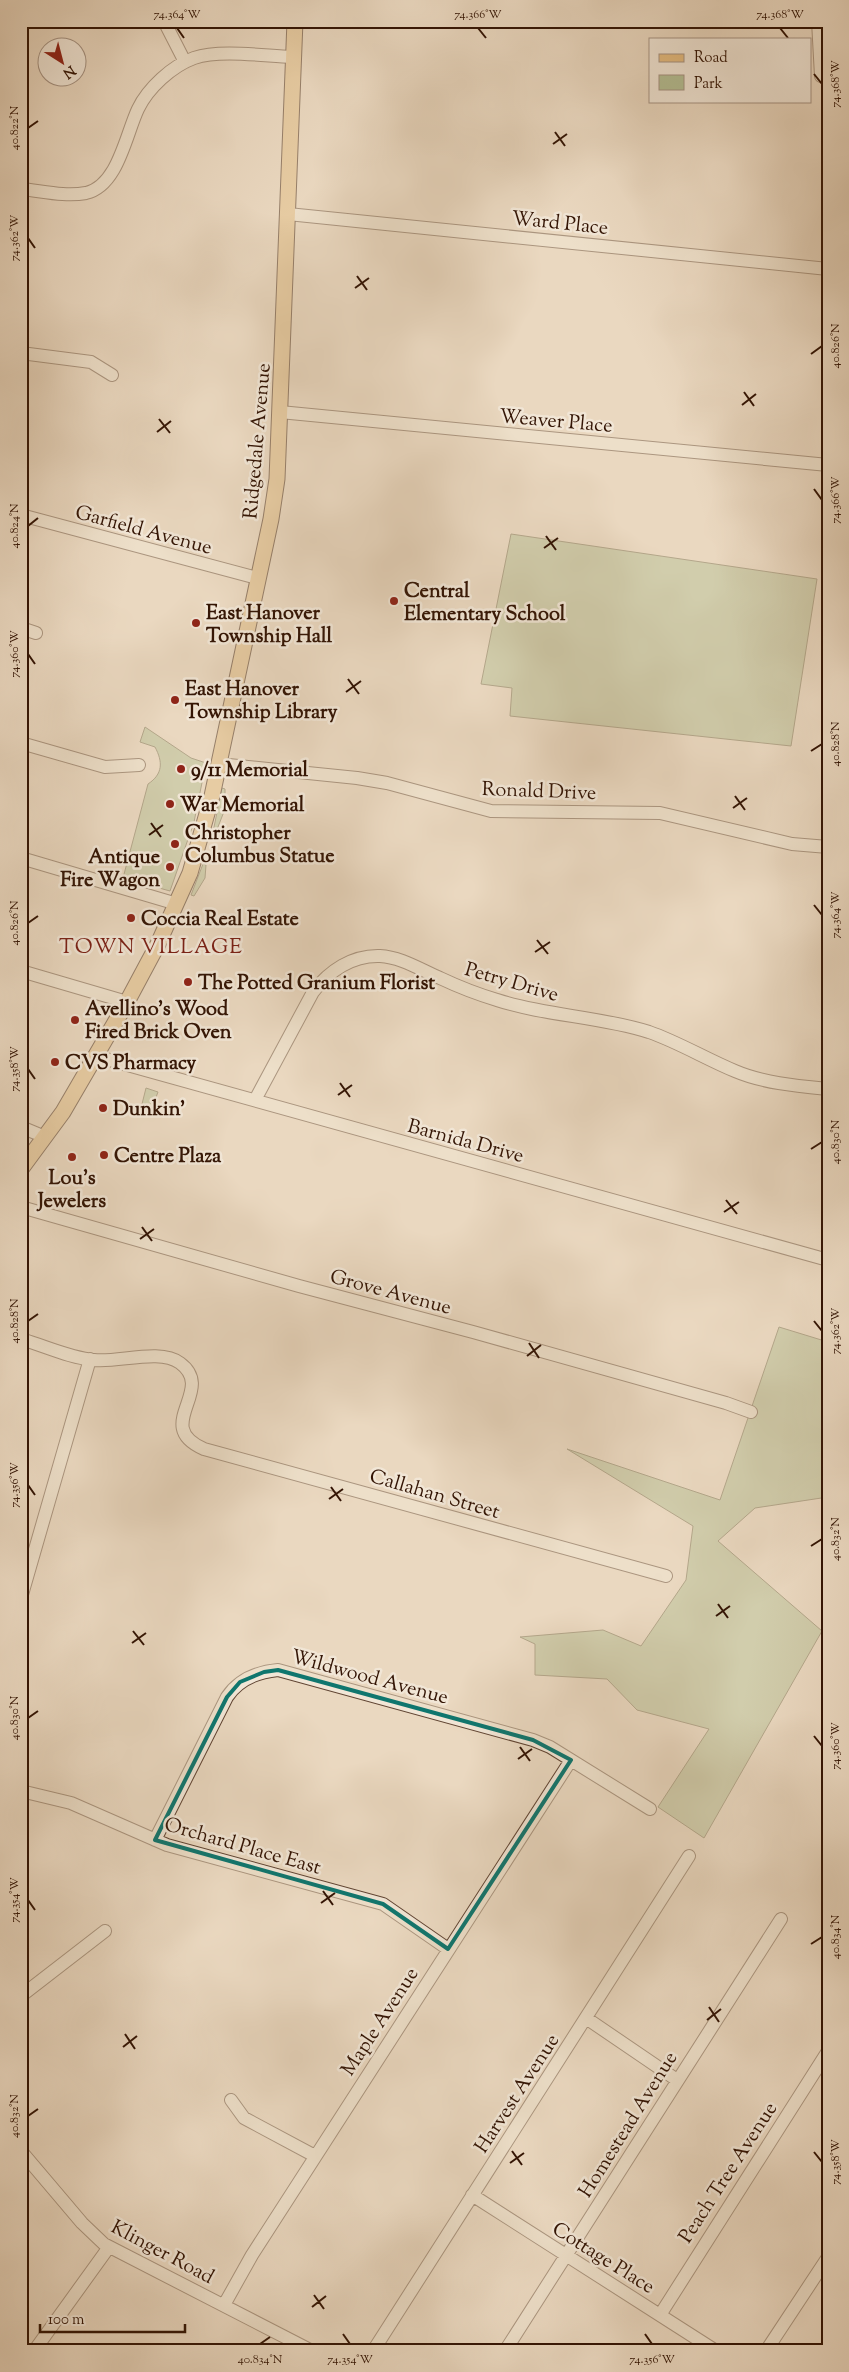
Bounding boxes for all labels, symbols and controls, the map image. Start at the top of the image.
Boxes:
text: 74.364°W [153,6,201,24]
text: 74.366°W [454,6,502,24]
text: 74.368°W [756,6,804,24]
north arrow [38,38,88,88]
legend [649,38,812,102]
text: Road [694,48,728,69]
text: N [58,60,79,82]
text: 74.368°W [827,60,845,108]
text: Park [694,74,723,95]
text: 40.822°N [6,105,24,150]
street label: Ward Place [510,205,610,244]
text: 74.362°W [6,214,24,261]
text: 40.826°N [827,323,845,369]
street label: Ridgedale Avenue [237,362,280,520]
street label: Weaver Place [498,403,614,442]
text: 74.366°W [827,476,845,524]
street label: Garfield Avenue [72,499,215,564]
text: 40.824°N [6,503,24,549]
place label: Central Elementary School [404,578,566,630]
marker: Central Elementary School [388,595,400,607]
place label: East Hanover Township Hall [206,600,333,652]
marker: East Hanover Township Hall [190,617,202,629]
text: 74.360°W [6,630,24,678]
place label: East Hanover Township Library [185,676,337,728]
marker: East Hanover Township Library [169,694,181,706]
text: 40.828°N [827,721,845,767]
place label: 9/11 Memorial [191,757,309,786]
marker: 9/11 Memorial [175,763,187,775]
street label: Ronald Drive [481,776,597,809]
place label: War Memorial [180,792,305,821]
marker: War Memorial [164,798,176,810]
place label: Christopher Columbus Statue [185,820,335,872]
marker: Christopher Columbus Statue [169,838,181,850]
place label: Antique Fire Wagon [60,844,160,896]
marker: Antique Fire Wagon [164,861,176,873]
text: 74.364°W [827,891,845,939]
text: 40.826°N [6,900,24,946]
place label: Coccia Real Estate [141,906,299,935]
marker: Coccia Real Estate [125,912,137,924]
district label: TOWN VILLAGE [59,933,243,963]
street label: Petry Drive [461,956,562,1011]
place label: The Potted Granium Florist [198,970,435,999]
marker: The Potted Granium Florist [182,976,194,988]
place label: Avellino's Wood Fired Brick Oven [85,996,232,1048]
marker: Avellino's Wood Fired Brick Oven [69,1014,81,1026]
text: 74.358°W [6,1045,24,1092]
place label: CVS Pharmacy [65,1050,196,1079]
marker: CVS Pharmacy [49,1056,61,1068]
place label: Dunkin' [113,1096,185,1125]
marker: Dunkin' [97,1102,109,1114]
street label: Barnida Drive [404,1113,527,1172]
text: 40.830°N [827,1119,845,1164]
place label: Centre Plaza [114,1143,222,1172]
marker: Centre Plaza [98,1149,110,1161]
marker: Lou's Jewelers [66,1151,78,1163]
place label: Lou's Jewelers [36,1165,106,1217]
street label: Grove Avenue [326,1263,454,1324]
text: 40.828°N [6,1298,24,1344]
text: 74.362°W [827,1307,845,1354]
text: 74.356°W [6,1462,24,1508]
street label: Callahan Street [366,1463,503,1528]
text: 40.832°N [827,1517,845,1561]
street label: Wildwood Avenue [287,1643,451,1713]
text: 40.830°N [6,1695,24,1740]
text: 74.360°W [827,1722,845,1770]
street label: Orchard Place East [161,1811,324,1884]
text: 74.354°W [6,1877,24,1923]
text: 40.834°N [827,1914,845,1959]
street label: Maple Avenue [335,1962,427,2082]
street label: Harvest Avenue [469,2029,568,2160]
street label: Homestead Avenue [572,2047,686,2204]
text: 40.832°N [6,2094,24,2138]
street label: Peach Tree Avenue [673,2097,786,2250]
text: 74.358°W [827,2138,845,2185]
street label: Klinger Road [105,2214,219,2293]
street label: Cottage Place [546,2216,660,2302]
scale bar [40,2302,185,2334]
text: 100 m [48,2310,85,2331]
text: 40.834°N [238,2351,283,2369]
text: 74.354°W [327,2351,373,2369]
text: 74.356°W [629,2351,675,2369]

